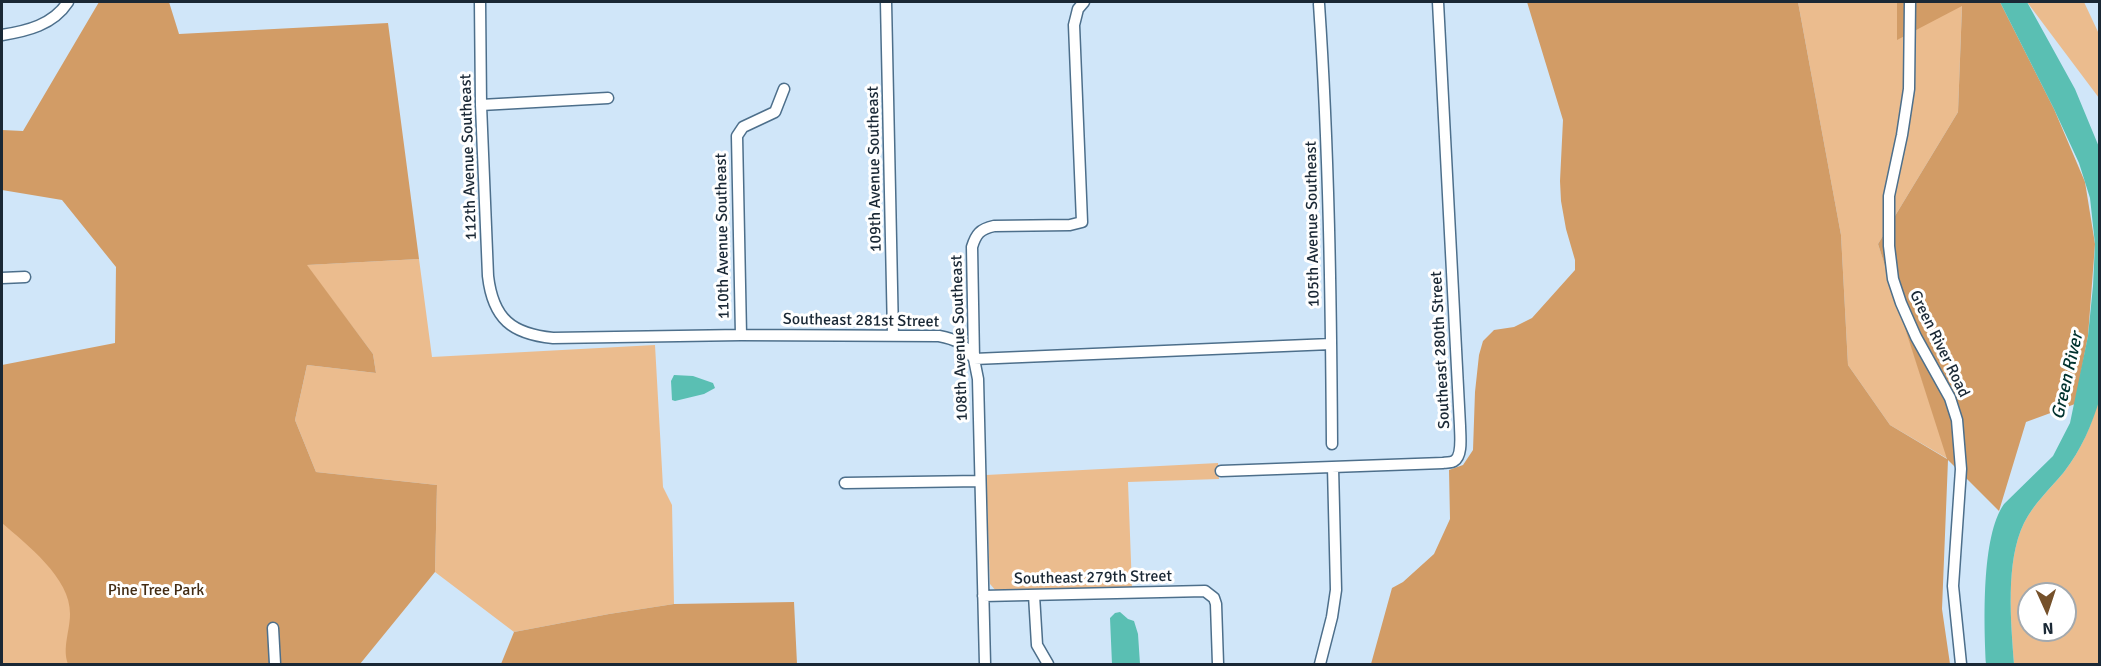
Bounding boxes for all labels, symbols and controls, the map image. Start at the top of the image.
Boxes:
street label: 112th Avenue Southeast [457,74,481,240]
street label: 109th Avenue Southeast [864,86,886,252]
street label: 105th Avenue Southeast [1302,141,1324,307]
street label: 110th Avenue Southeast [712,153,734,319]
street label: 108th Avenue Southeast [948,255,972,421]
street label: Southeast 280th Street [1427,271,1455,429]
street label: Green River Road [1905,287,1973,401]
street label: Southeast 281st Street [783,310,939,332]
water label: Green River [2047,330,2089,422]
street label: Southeast 279th Street [1014,567,1172,589]
park label: Pine Tree Park [108,581,204,601]
north arrow [2017,582,2077,642]
text: N [2042,618,2054,638]

